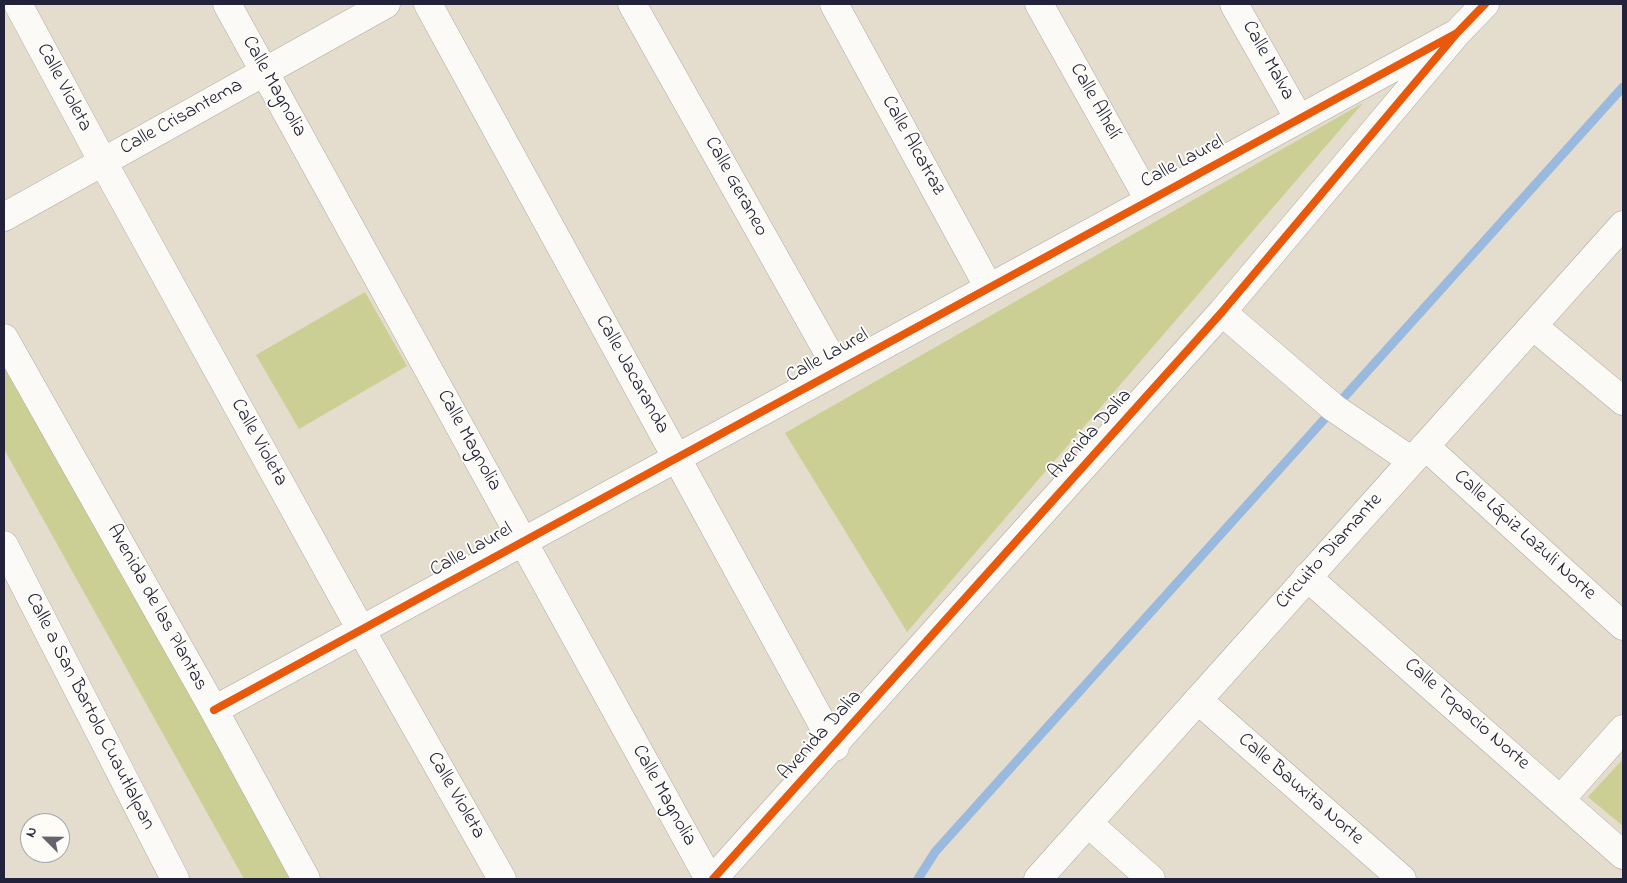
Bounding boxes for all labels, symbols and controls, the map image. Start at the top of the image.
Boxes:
street label: Calle Malva [1235,17,1299,105]
street label: Calle Magnolia [235,32,311,142]
street label: Calle Violeta [30,40,96,136]
street label: Calle Alhelí [1063,60,1125,144]
street label: Calle Crisantema [117,75,247,161]
street label: Calle Alcatraz [875,92,949,200]
street label: Calle Laurel [1137,131,1229,195]
street label: Calle Geraneo [698,133,772,241]
street label: Calle Jacaranda [589,312,673,438]
street label: Calle Laurel [783,325,873,389]
street label: Avenida Dalia [1044,385,1138,485]
street label: Calle Magnolia [430,386,506,496]
street label: Calle Violeta [224,395,292,491]
street label: Calle Lápiz Lazuli Norte [1448,466,1600,606]
street label: Circuito Diamante [1272,489,1388,615]
street label: Calle Laurel [427,519,517,583]
street label: Avenida de las Plantas [100,521,212,695]
street label: Calle a San Bartolo Cuautlalpan [19,589,159,835]
street label: Calle Topacio Norte [1398,654,1534,776]
street label: Avenida Dalia [774,686,868,786]
street label: Calle Bauxita Norte [1232,729,1368,851]
street label: Calle Magnolia [625,741,701,851]
street label: Calle Violeta [421,748,489,844]
north arrow [20,813,70,863]
text: N [20,824,43,841]

